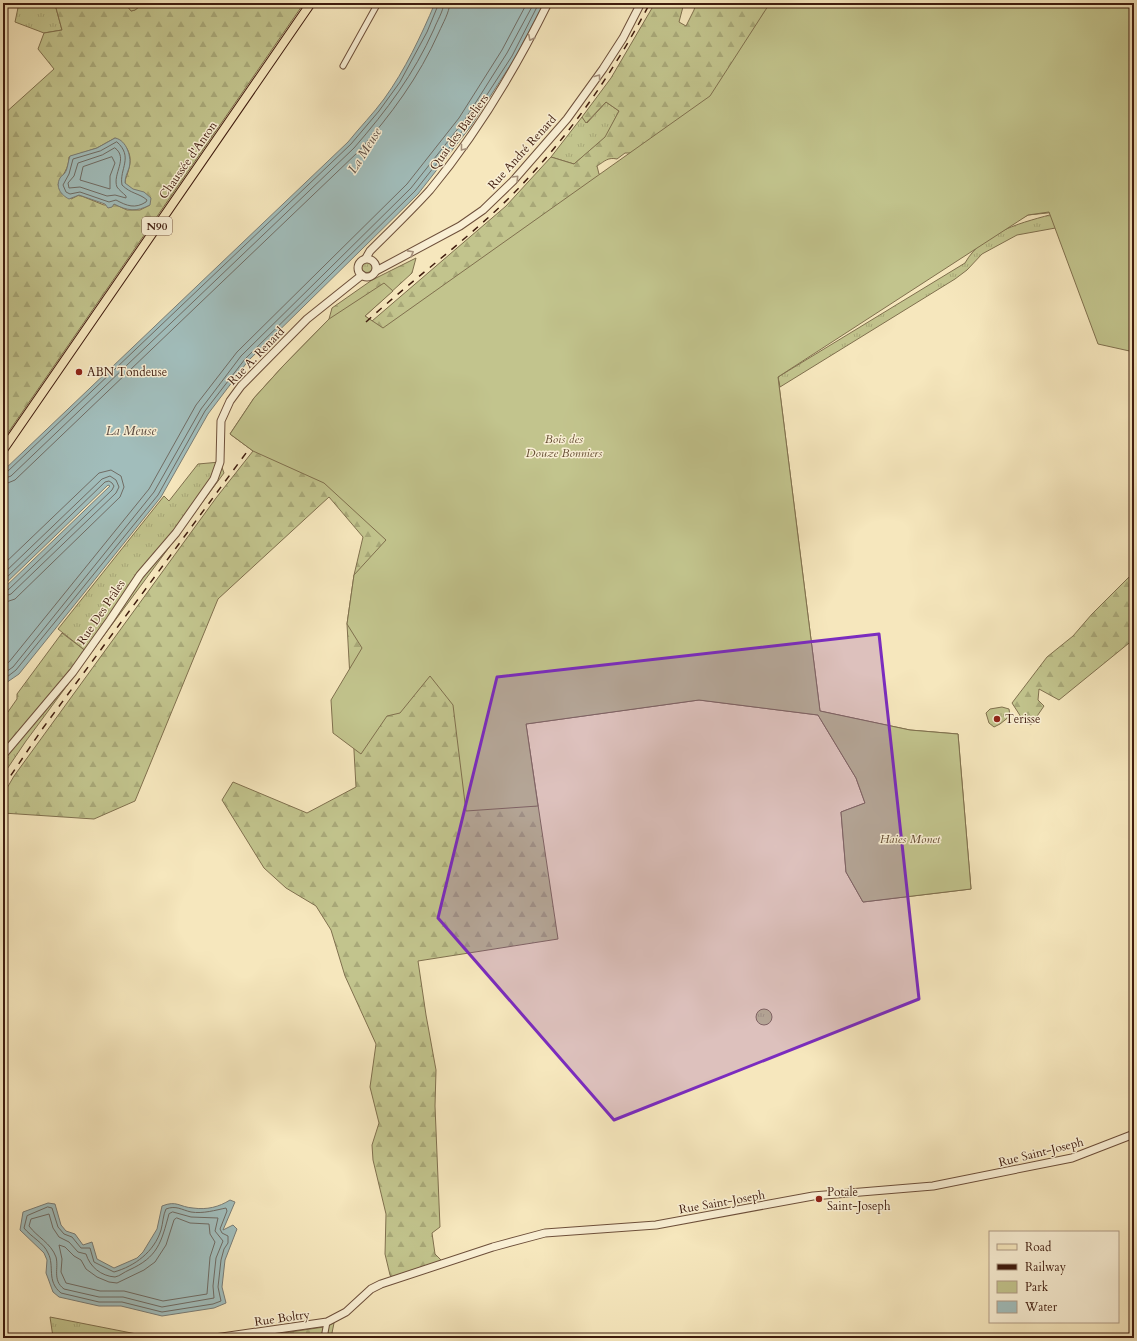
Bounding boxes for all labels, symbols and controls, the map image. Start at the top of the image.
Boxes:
one-way arrow [528,34,536,41]
one-way arrow [593,74,600,81]
street label: Quai des Bateliers [426,91,492,173]
street label: Rue André Renard [484,111,560,193]
street label: Chaussée d'Anton [155,118,221,202]
water label: La Meuse [344,123,386,177]
one-way arrow [461,144,468,151]
one-way arrow [511,175,519,183]
road number: N90 [142,217,172,235]
one-way arrow [407,251,414,258]
street label: Rue A. Renard [224,323,288,389]
place label: ABN Tondeuse [87,364,167,380]
marker: ABN Tondeuse [74,367,84,377]
water label: La Meuse [106,422,157,440]
park label: Bois des Douze Bonniers [526,431,602,461]
street label: Rue Des Prâles [73,576,129,648]
place label: Terisse [1005,711,1040,727]
marker: Terisse [992,714,1002,724]
park label: Haies Monet [880,831,941,847]
street label: Rue Saint-Joseph [997,1134,1086,1170]
place label: Potale Saint-Joseph [827,1184,891,1214]
street label: Rue Saint-Joseph [678,1186,767,1217]
marker: Potale Saint-Joseph [814,1194,824,1204]
legend [989,1231,1119,1323]
text: Road [1025,1239,1052,1255]
text: Railway [1025,1259,1067,1275]
text: Park [1025,1279,1049,1295]
text: Water [1024,1299,1058,1315]
street label: Rue Boltry [253,1306,311,1330]

